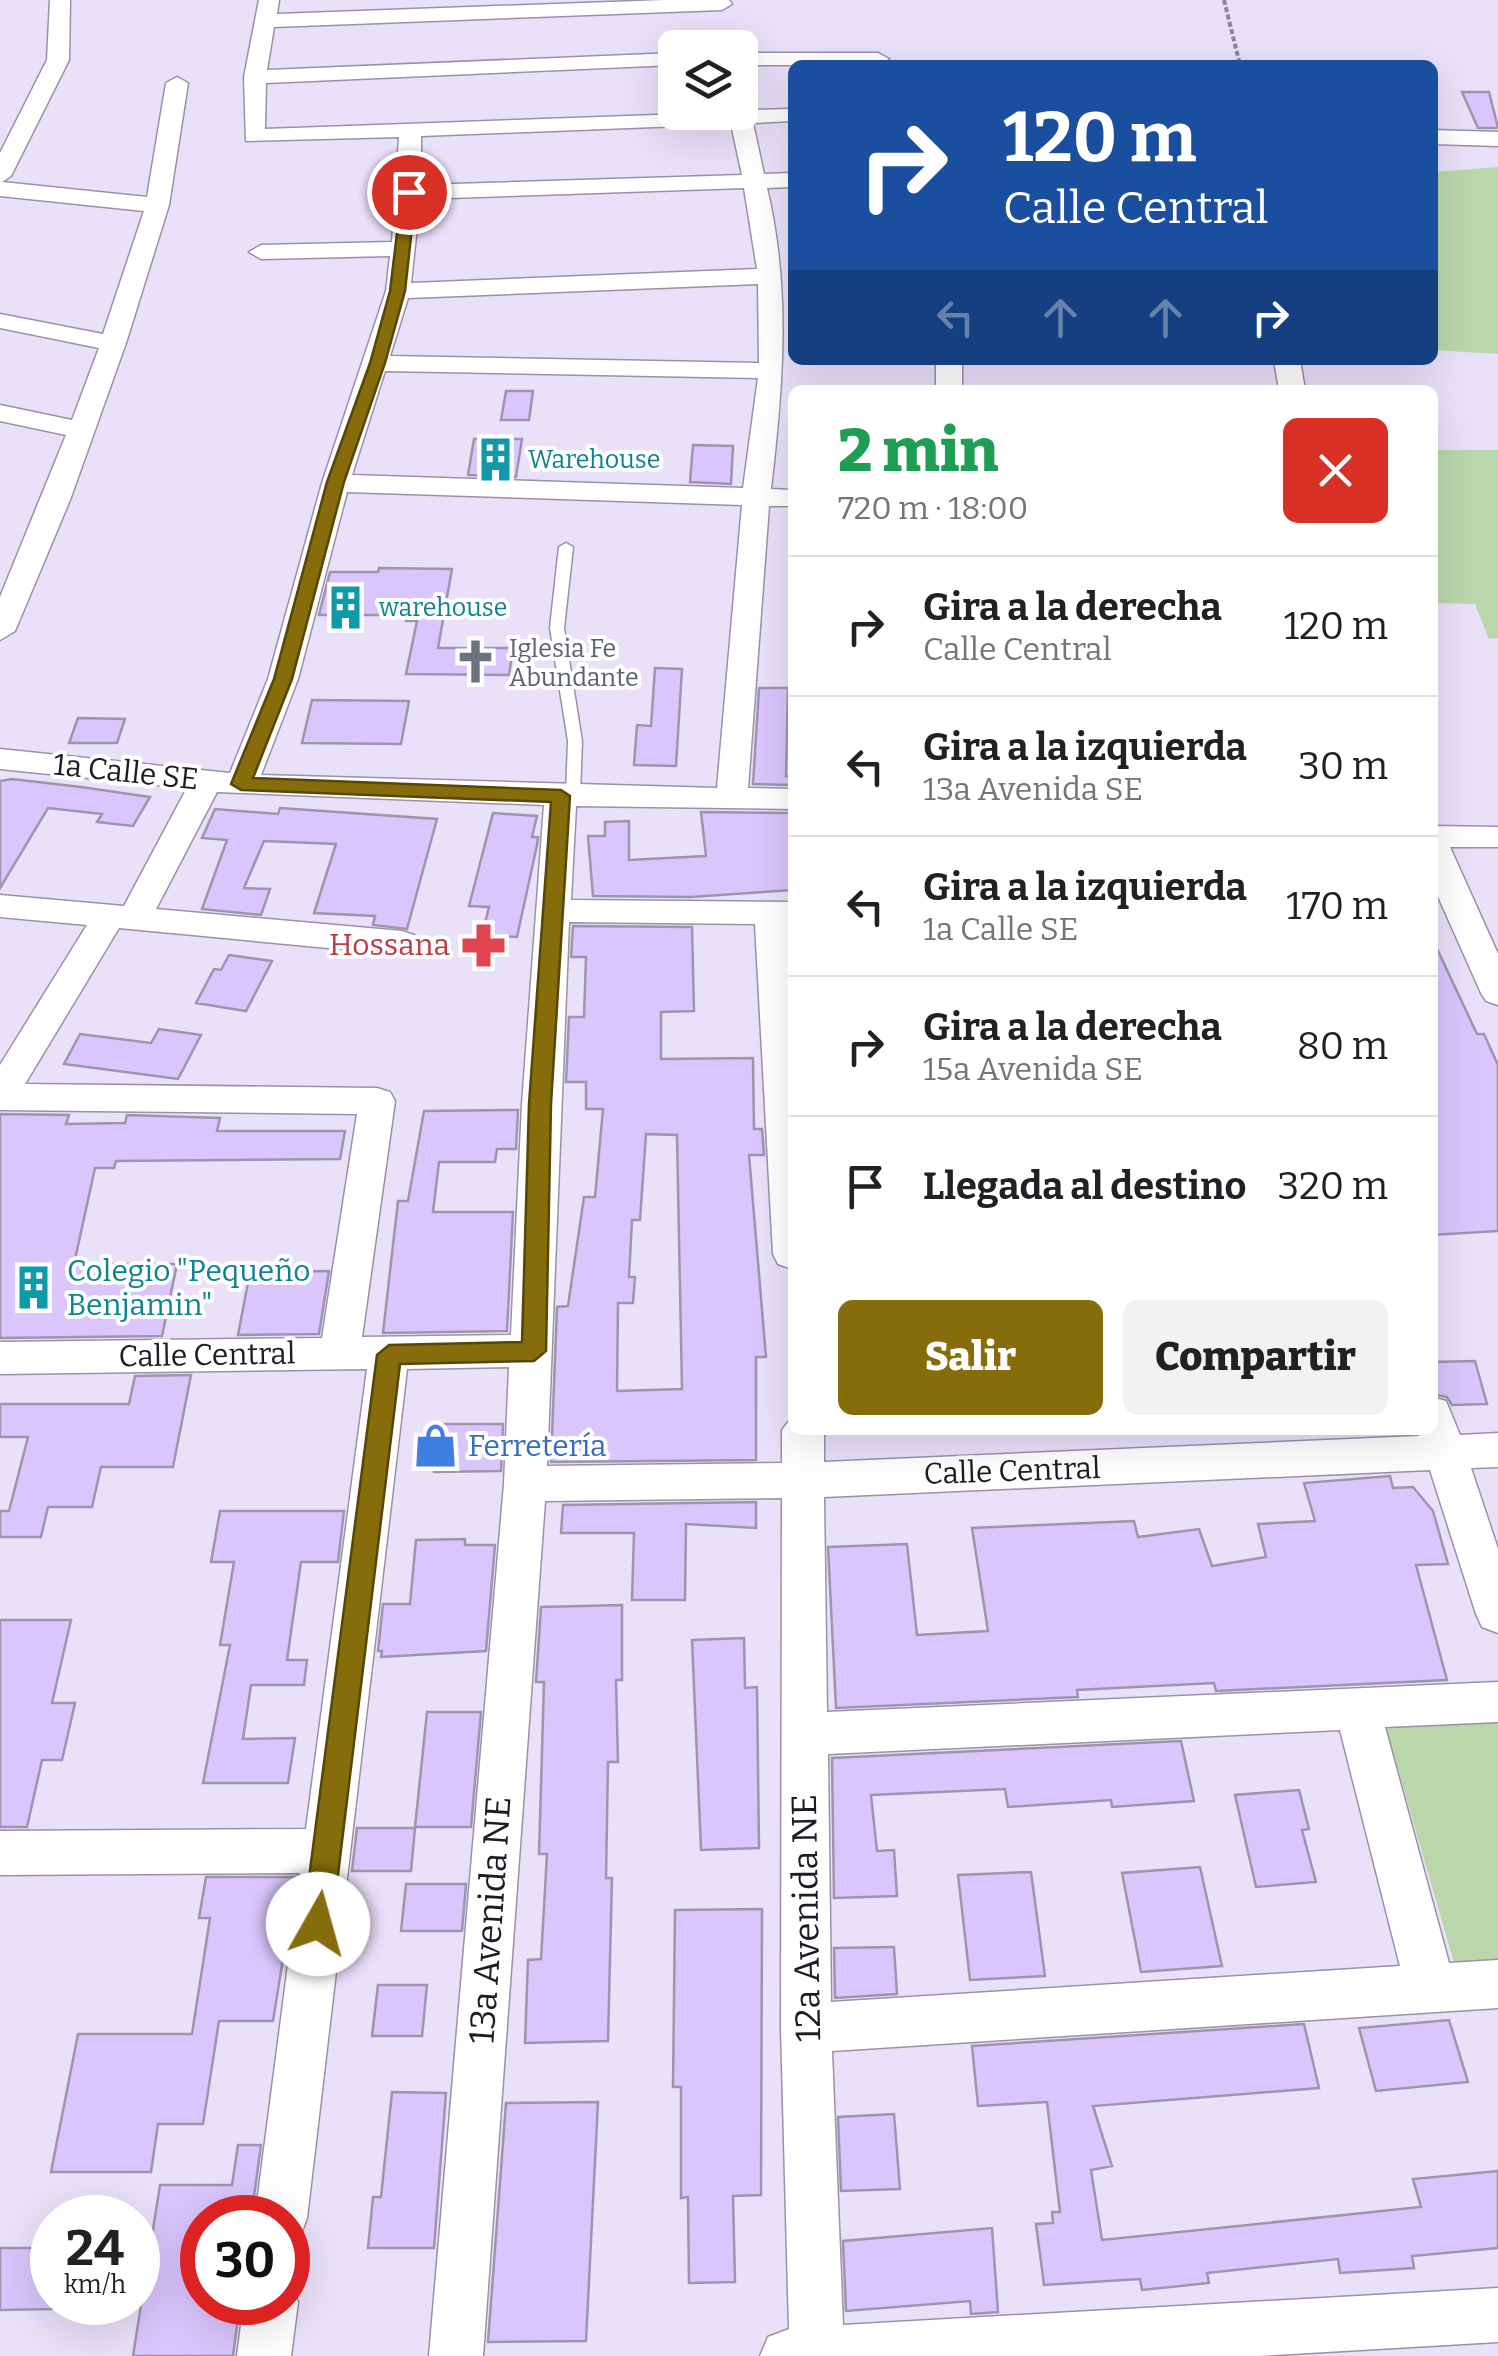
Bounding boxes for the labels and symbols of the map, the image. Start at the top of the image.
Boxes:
pin [367,150,452,235]
building icon: Warehouse [471,435,519,483]
place label: Warehouse [528,445,660,475]
building icon: warehouse [322,583,370,631]
place label: warehouse [378,593,507,623]
place label: Iglesia Fe Abundante [509,634,639,693]
church icon: Iglesia Fe Abundante [452,638,500,686]
street label: 1a Calle SE [52,746,200,798]
pharmacy icon: Hossana [459,921,507,969]
place label: Hossana [329,927,450,963]
place label: Colegio "Pequeño Benjamin" [67,1253,310,1323]
building icon: Colegio "Pequeño Benjamin" [10,1264,58,1312]
street label: Calle Central [118,1335,296,1375]
shop icon: Ferretería [411,1422,459,1470]
place label: Ferretería [468,1428,606,1464]
street label: Calle Central [923,1450,1101,1492]
street label: 12a Avenida NE [783,1794,829,2042]
street label: 13a Avenida NE [460,1795,520,2045]
position arrow [266,1872,370,1976]
speed limit sign: 30 [180,2195,310,2325]

